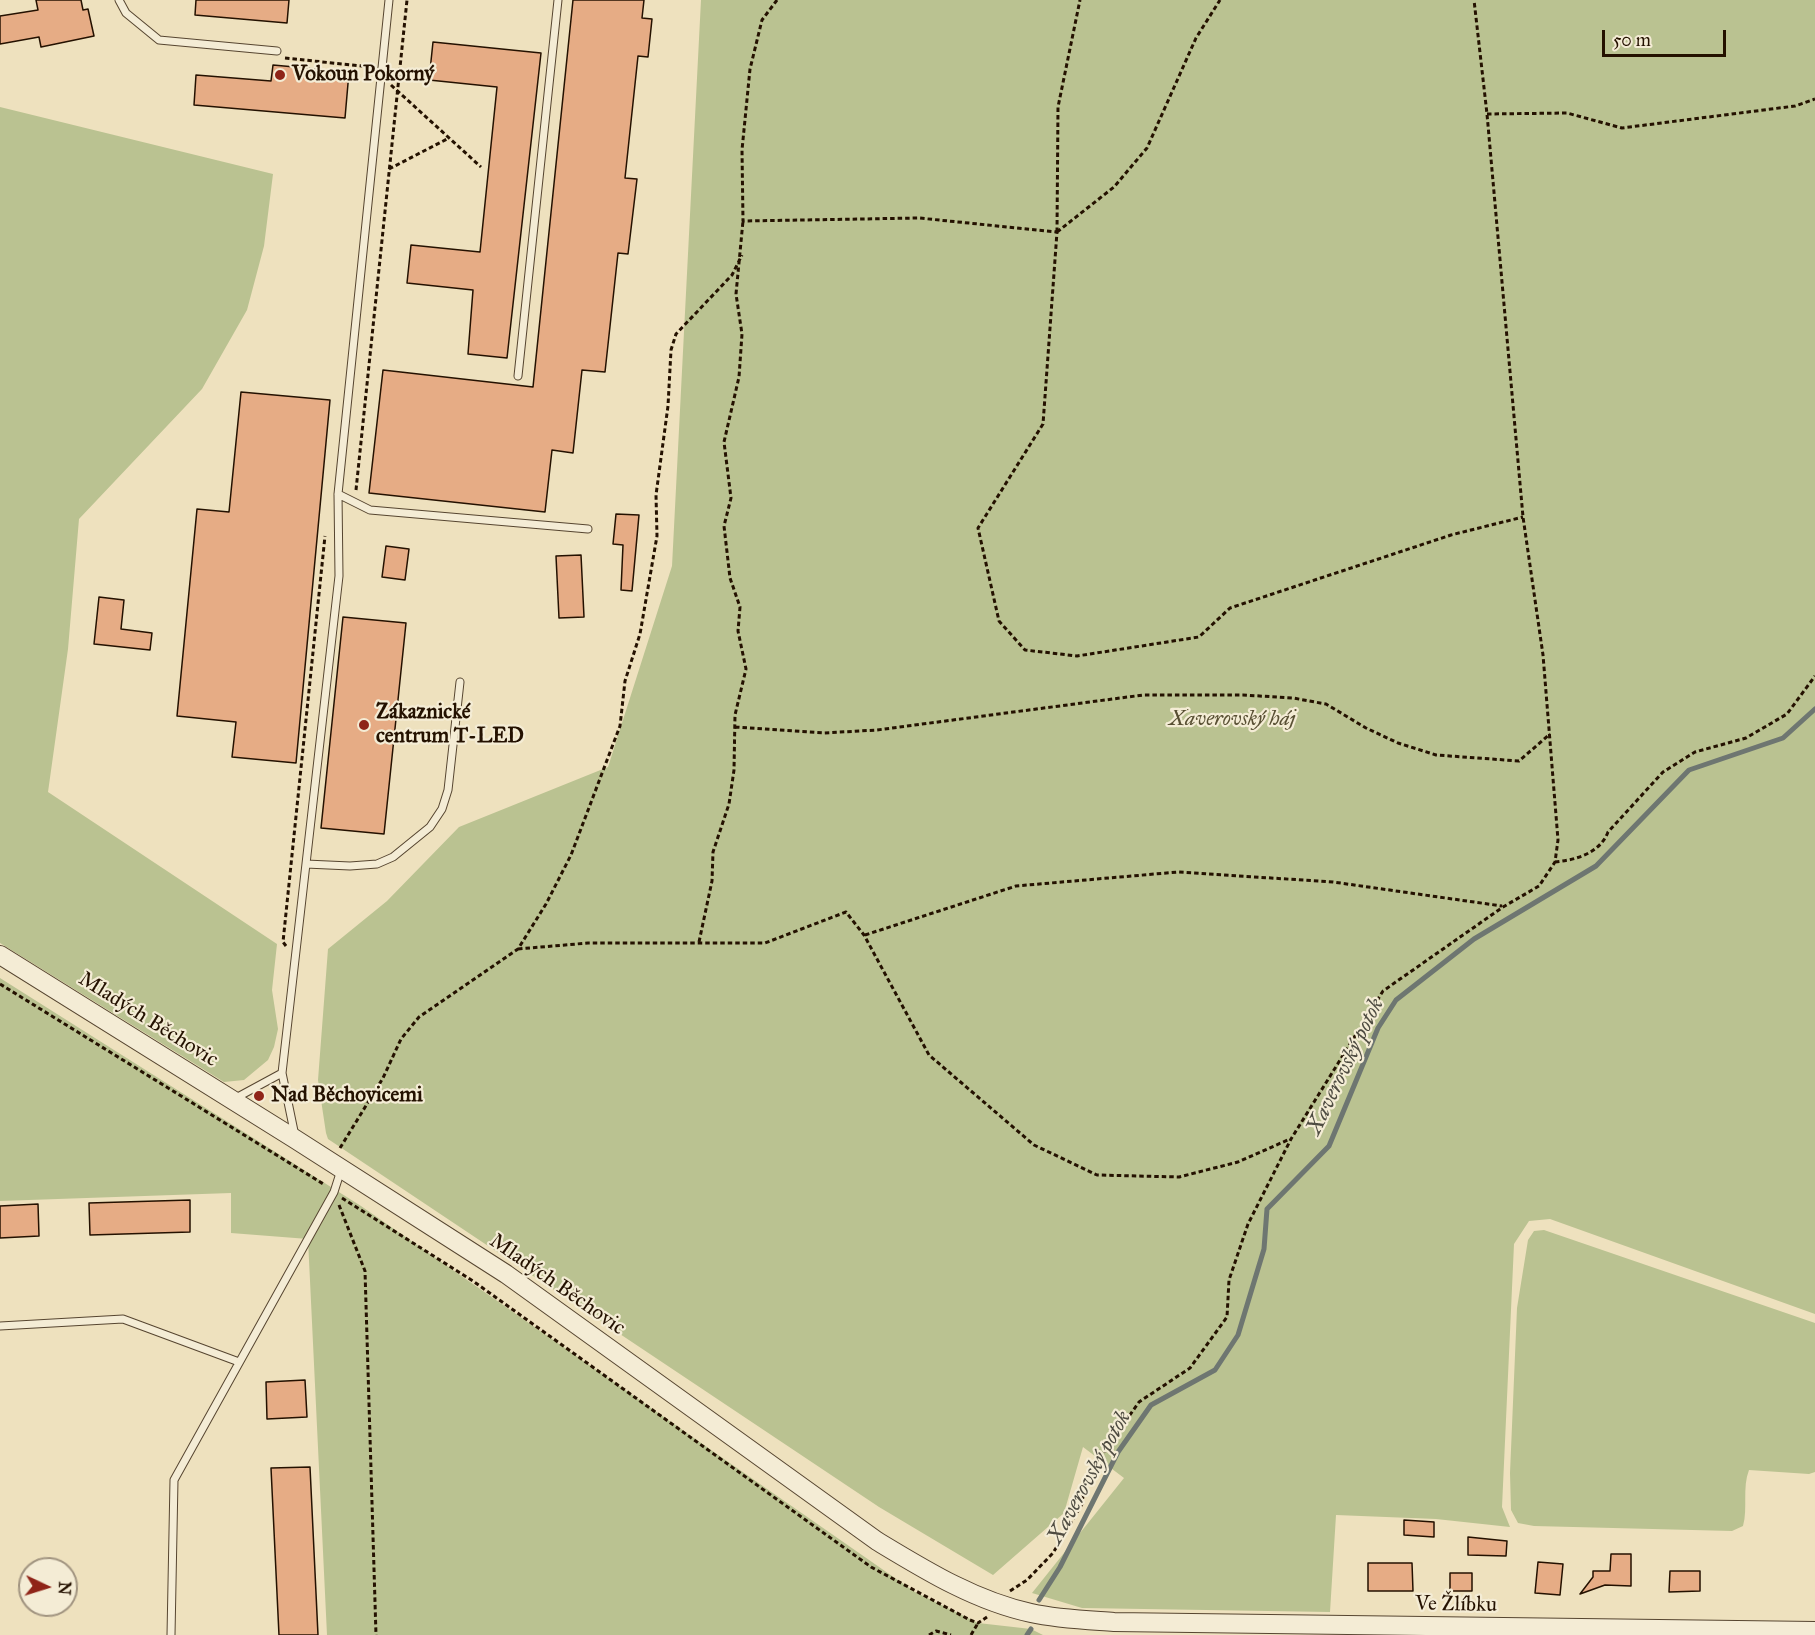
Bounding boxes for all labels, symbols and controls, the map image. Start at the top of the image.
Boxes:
scale bar [1605,18,1730,56]
text: 50 m [1613,29,1651,51]
place label: Vokoun Pokorný [292,62,434,88]
marker: Vokoun Pokorný [273,68,287,82]
place label: Zákaznické centrum T-LED [376,700,524,750]
park label: Xaverovský háj [1169,707,1295,733]
marker: Zákaznické centrum T-LED [357,718,371,732]
street label: Mladých Běchovic [74,967,222,1073]
water label: Xaverovský potok [1302,994,1390,1140]
place label: Nad Běchovicemi [271,1083,423,1109]
marker: Nad Běchovicemi [252,1089,266,1103]
street label: Mladých Běchovic [484,1229,630,1341]
water label: Xaverovský potok [1042,1407,1138,1549]
north arrow [18,1557,78,1617]
text: N [55,1581,74,1596]
street label: Ve Žlíbku [1415,1592,1497,1618]

